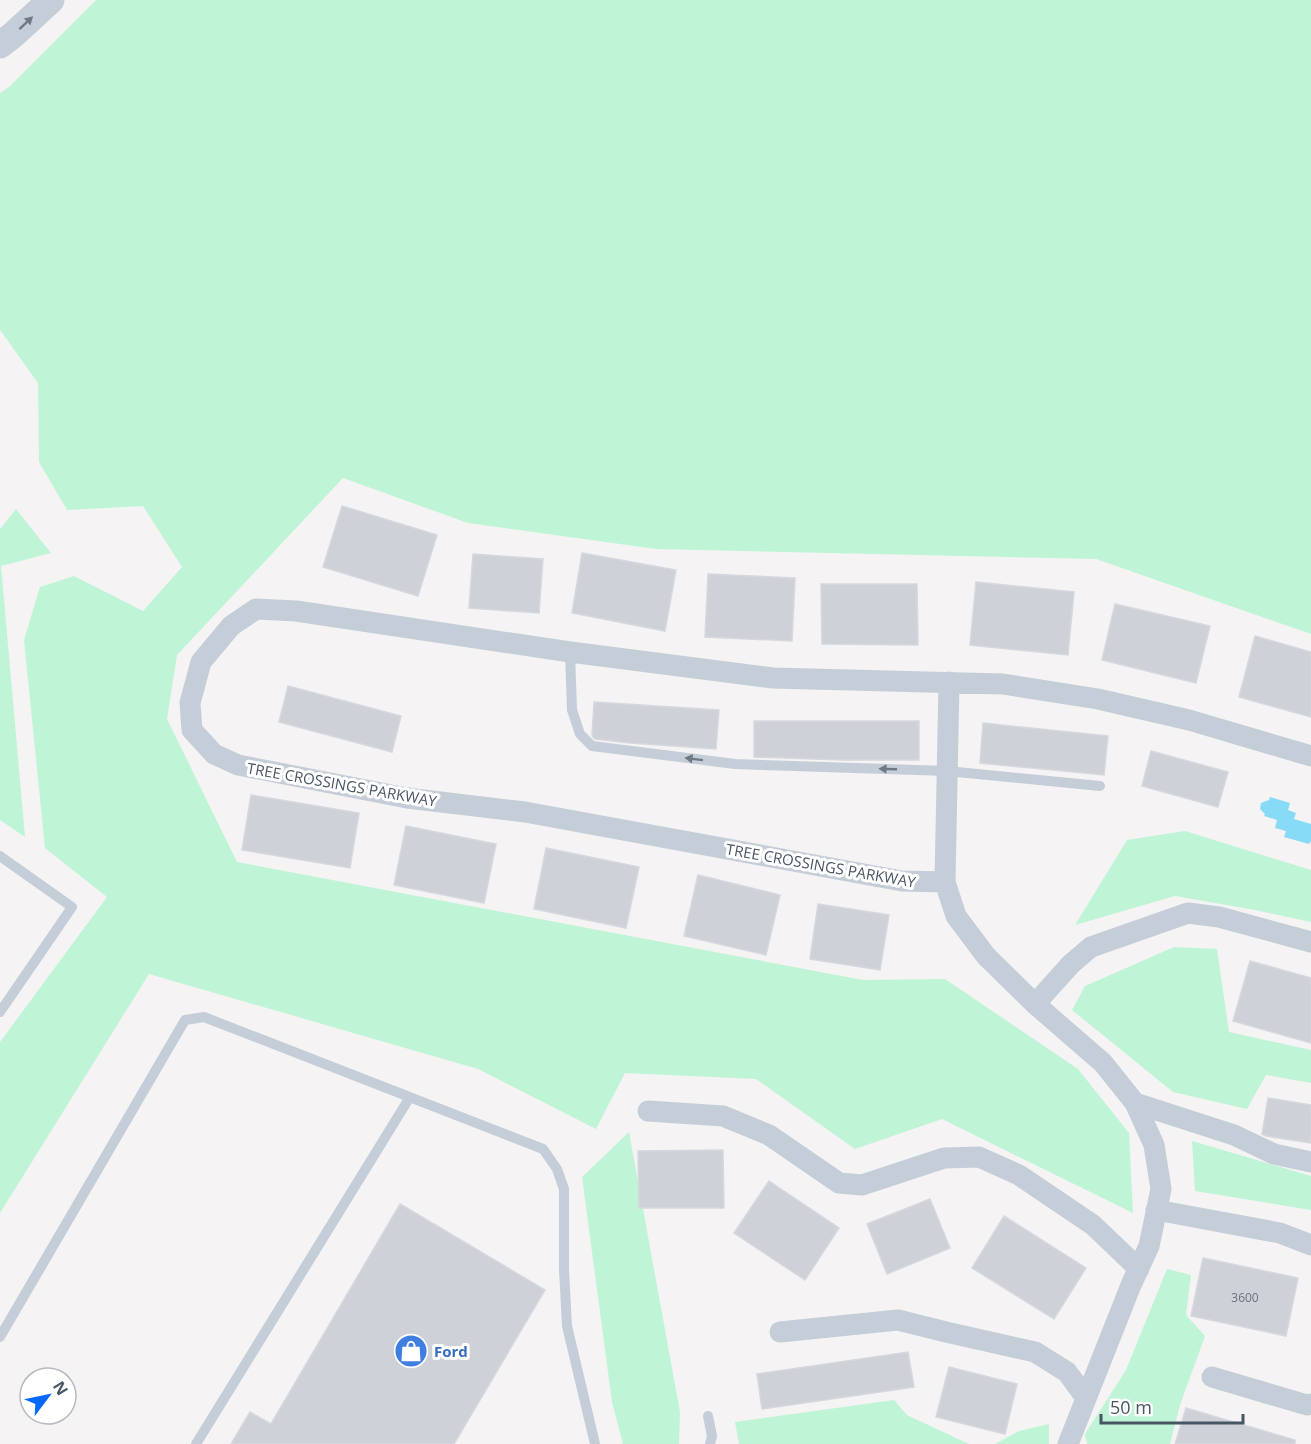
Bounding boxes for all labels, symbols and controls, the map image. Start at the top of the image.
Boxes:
one-way arrow [18,17,33,30]
one-way arrow [684,754,703,763]
street label: TREE CROSSINGS PARKWAY [246,757,439,811]
one-way arrow [879,765,898,774]
street label: TREE CROSSINGS PARKWAY [725,838,918,892]
house number: 3600 [1231,1289,1259,1306]
shop icon: Ford [393,1333,429,1369]
place label: Ford [434,1341,468,1361]
north arrow [18,1366,78,1426]
text: N [48,1377,73,1399]
scale bar [1101,1387,1244,1425]
text: 50 m [1110,1395,1152,1419]

